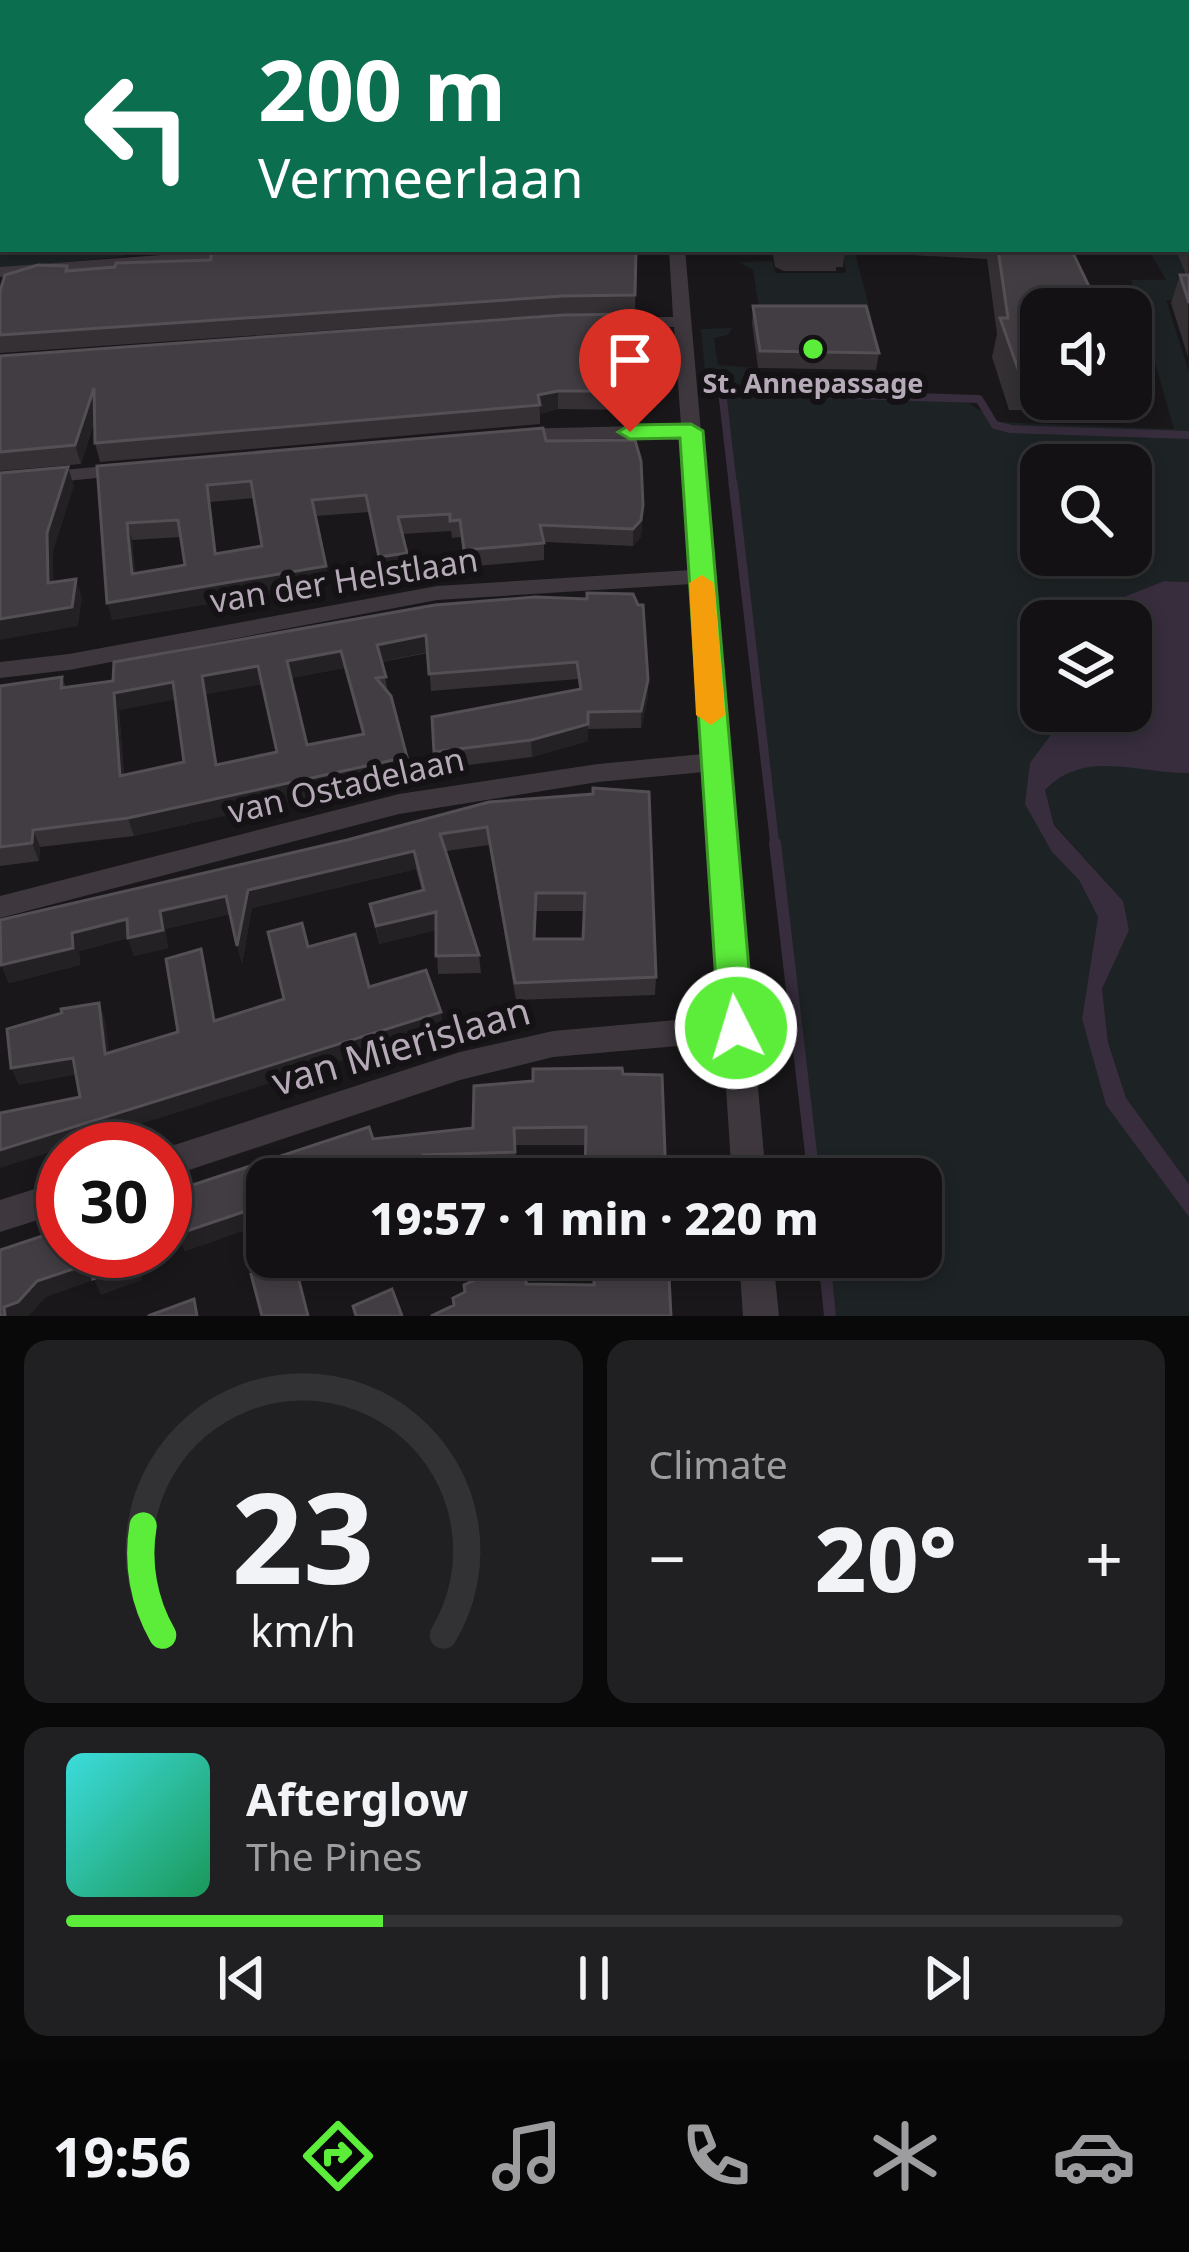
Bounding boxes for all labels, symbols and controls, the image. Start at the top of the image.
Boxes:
text: 200 m [258,31,506,146]
icon: left [60,48,216,204]
text: Vermeerlaan [258,140,584,214]
map controls [1020,288,1152,732]
button: sound [1020,288,1152,420]
pin [579,309,681,432]
icon: arrive [597,327,663,393]
marker: St. Annepassage [800,336,826,362]
place label: St. Annepassage [703,364,923,401]
button: search [1020,444,1152,576]
street label: van der Helstlaan [207,536,481,623]
button: layers [1020,600,1152,732]
street label: van Ostadelaan [223,735,468,834]
position arrow [673,965,799,1091]
street label: van Mierislaan [265,982,536,1107]
speed limit sign: 30 [36,1122,192,1278]
text: 19:57 · 1 min · 220 m [369,1187,819,1248]
text: Climate [649,1437,788,1490]
text: 23 [232,1451,375,1621]
text: 20° [815,1496,957,1618]
text: − [649,1512,686,1602]
text: + [1085,1512,1123,1602]
text: km/h [251,1600,356,1659]
text: Afterglow [246,1768,468,1829]
text: The Pines [246,1829,422,1882]
icon: previous [209,1945,275,2011]
icon: pause [561,1945,627,2011]
icon: next [914,1945,980,2011]
icon: directions [296,2114,380,2198]
icon: music [485,2114,569,2198]
icon: phone [674,2114,758,2198]
icon: climate [863,2114,947,2198]
icon: car [1052,2114,1136,2198]
text: 19:56 [53,2119,191,2193]

